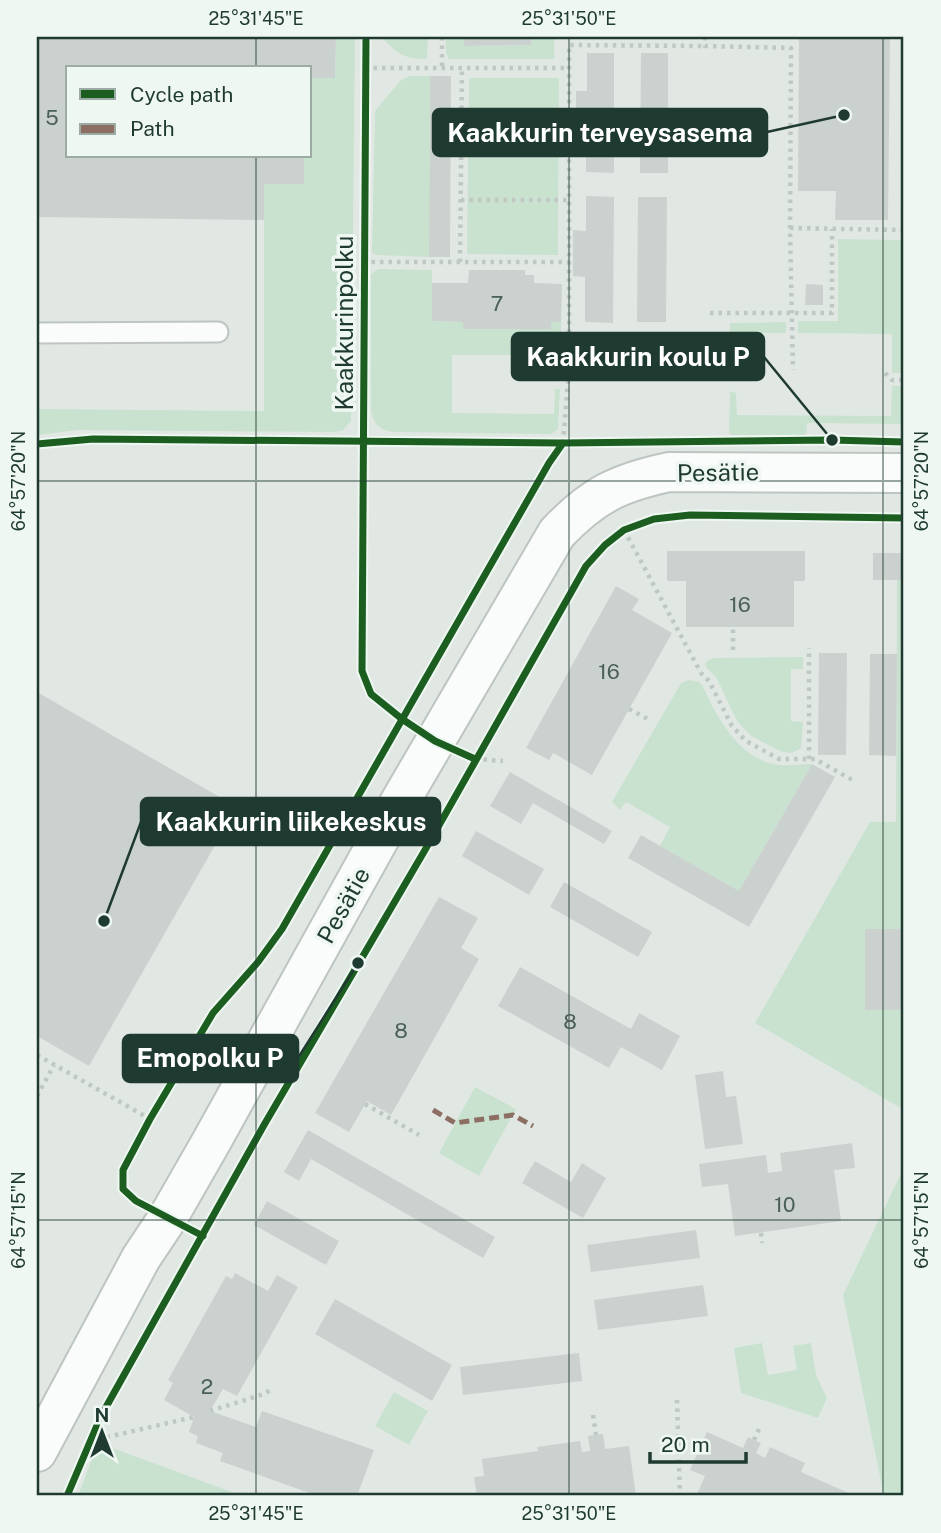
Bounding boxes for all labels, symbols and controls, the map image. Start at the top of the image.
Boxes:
text: 25°31'45"E [208,8,304,29]
text: 25°31'50"E [521,8,617,29]
legend [66,66,312,158]
text: Cycle path [130,82,233,107]
house number: 5 [45,105,59,130]
callout: Kaakkurin terveysasema [433,109,767,156]
text: Path [130,116,175,141]
text: Kaakkurin terveysasema [447,117,753,148]
street label: Kaakkurinpolku [330,236,358,410]
house number: 7 [491,291,503,316]
callout: Kaakkurin koulu P [512,333,764,380]
text: Kaakkurin koulu P [526,341,750,372]
text: 64°57'20"N [8,431,29,531]
text: 64°57'20"N [911,431,932,531]
street label: Pesätie [677,457,759,487]
house number: 16 [729,592,751,617]
house number: 16 [598,659,620,684]
callout: Kaakkurin liikekeskus [141,798,440,845]
text: Kaakkurin liikekeskus [155,806,427,837]
street label: Pesätie [311,862,375,948]
house number: 8 [563,1009,577,1034]
house number: 8 [394,1018,408,1043]
callout: Emopolku P [123,1035,298,1082]
text: Emopolku P [137,1042,283,1073]
text: 64°57'15"N [8,1171,29,1269]
text: 64°57'15"N [911,1171,932,1269]
house number: 10 [774,1192,796,1217]
house number: 2 [201,1374,213,1399]
north arrow [66,1396,136,1466]
text: N [95,1404,109,1426]
scale bar [650,1421,747,1465]
text: 20 m [661,1432,710,1457]
text: 25°31'45"E [208,1503,304,1524]
text: 25°31'50"E [521,1503,617,1524]

